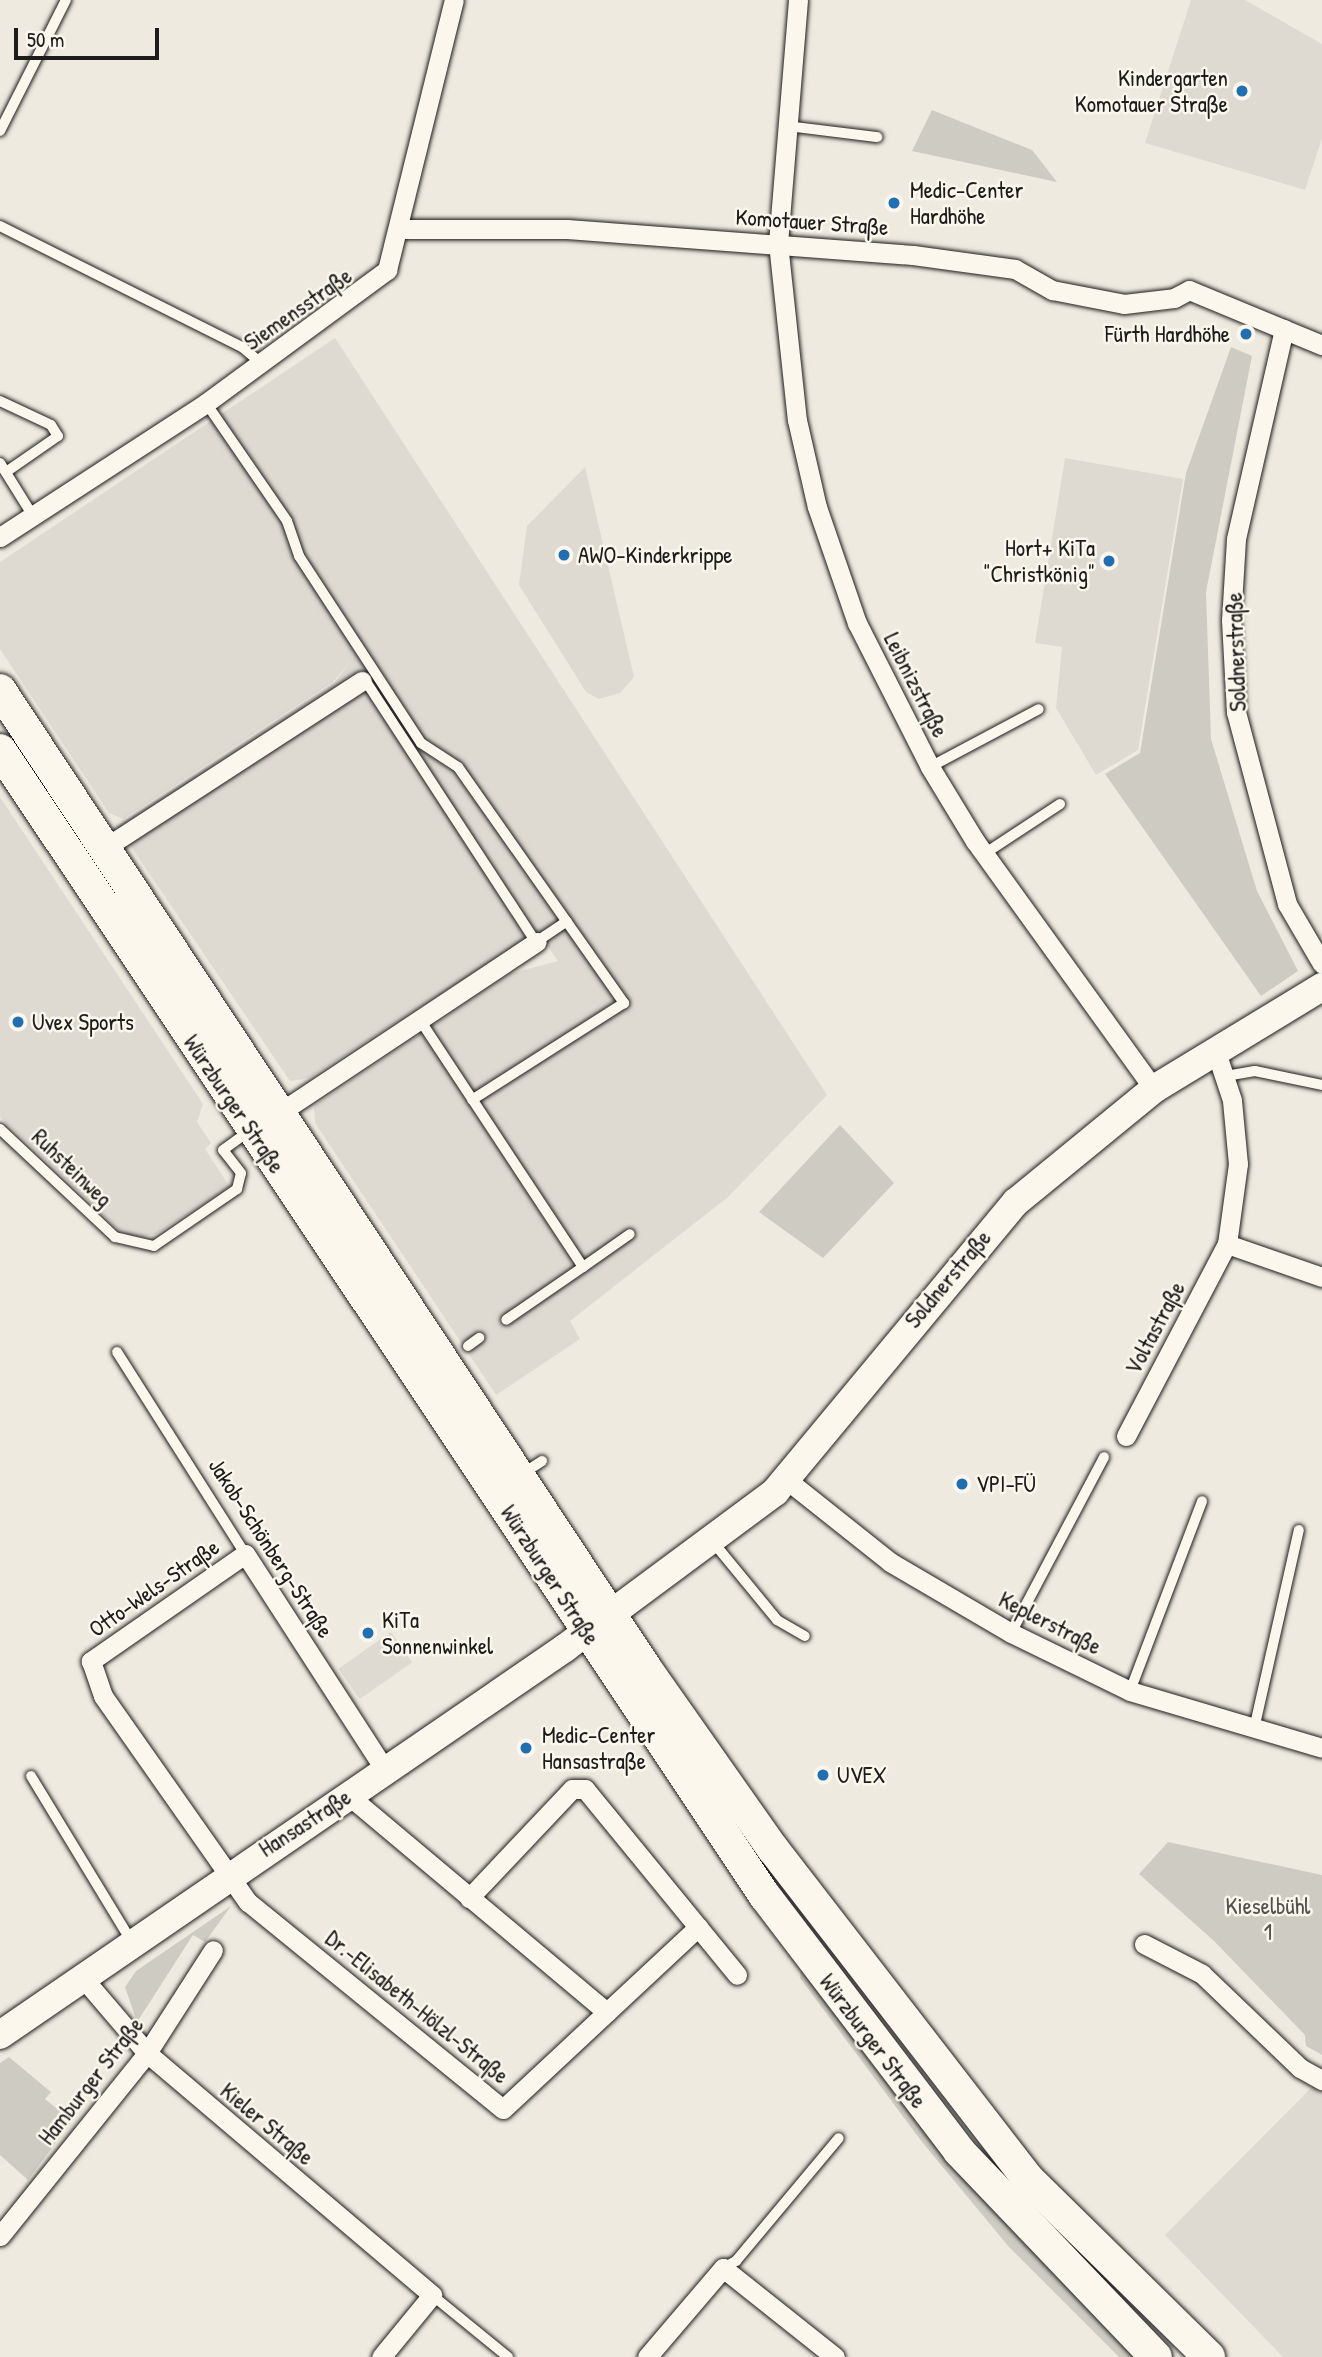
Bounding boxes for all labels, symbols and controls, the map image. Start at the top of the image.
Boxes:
scale bar [18,14,163,58]
text: 50 m [27,25,64,54]
place label: Kindergarten Komotauer Straße [1075,64,1228,118]
marker: Kindergarten Komotauer Straße [1234,83,1250,99]
place label: Medic-Center Hardhöhe [910,176,1023,230]
marker: Medic-Center Hardhöhe [884,193,904,213]
street label: Komotauer Straße [735,203,889,241]
street label: Siemensstraße [239,262,357,356]
place label: Fürth Hardhöhe [1105,320,1230,348]
marker: Fürth Hardhöhe [1236,324,1256,344]
place label: Hort+ KiTa "Christkönig" [983,534,1095,588]
place label: AWO-Kinderkrippe [578,541,732,569]
marker: AWO-Kinderkrippe [556,547,572,563]
marker: Hort+ KiTa "Christkönig" [1101,553,1117,569]
street label: Soldnerstraße [1220,592,1252,712]
street label: Leibnizstraße [878,628,954,742]
place label: Uvex Sports [32,1008,134,1036]
marker: Uvex Sports [10,1014,26,1030]
street label: Würzburger Straße [178,1030,290,1178]
street label: Ruhsteinweg [26,1123,118,1213]
street label: Soldnerstraße [899,1224,997,1334]
street label: Voltastraße [1119,1277,1191,1379]
street label: Jakob-Schönberg-Straße [203,1453,339,1643]
place label: VPI-FÜ [976,1470,1036,1498]
marker: VPI-FÜ [954,1476,970,1492]
street label: Würzburger Straße [495,1500,605,1650]
street label: Otto-Wels-Straße [84,1533,224,1643]
street label: Keplerstraße [994,1585,1106,1661]
place label: KiTa Sonnenwinkel [382,1606,493,1660]
marker: KiTa Sonnenwinkel [360,1625,376,1641]
place label: Medic-Center Hansastraße [542,1721,655,1775]
marker: Medic-Center Hansastraße [516,1738,536,1758]
place label: UVEX [837,1761,887,1789]
marker: UVEX [815,1767,831,1783]
street label: Hansastraße [254,1783,356,1863]
park label: Kieselbühl 1 [1226,1892,1310,1946]
street label: Dr.-Elisabeth-Hölzl-Straße [320,1925,514,2089]
street label: Würzburger Straße [814,1968,932,2114]
street label: Hamburger Straße [33,2012,149,2150]
street label: Kieler Straße [215,2077,319,2171]

